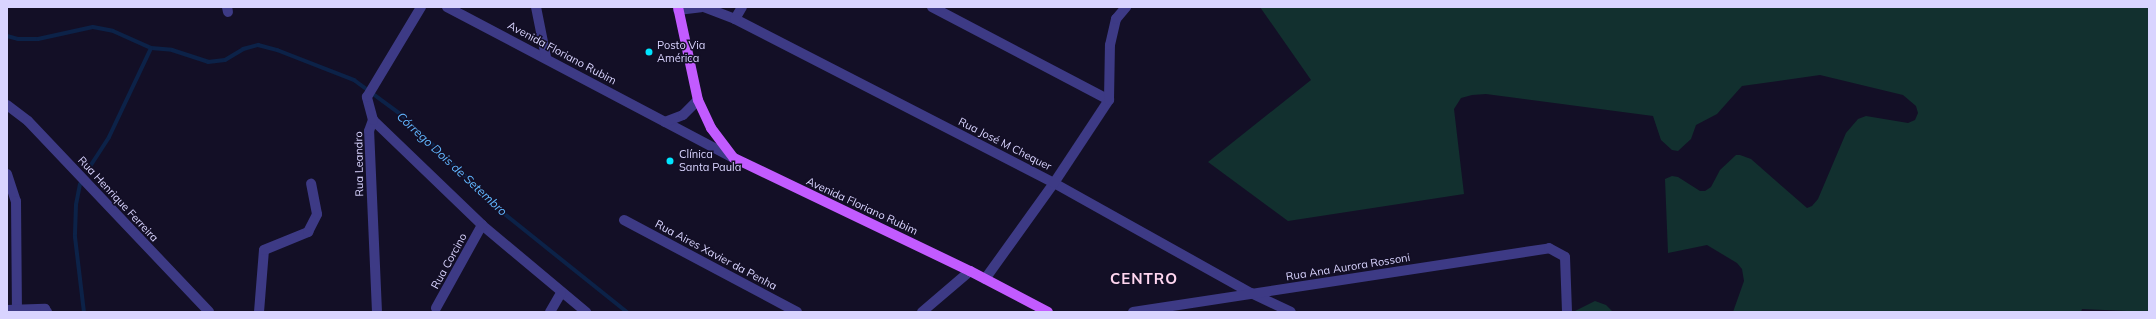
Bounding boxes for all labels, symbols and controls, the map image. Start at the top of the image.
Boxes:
street label: Avenida Floriano Rubim [505,19,619,87]
place label: Posto Via América [657,39,705,65]
marker: Posto Via América [644,47,654,57]
water label: Córrego Dois de Setembro [394,109,510,219]
street label: Rua José M Chequer [956,115,1054,173]
street label: Rua Leandro [352,131,366,197]
place label: Clínica Santa Paula [679,148,741,174]
street label: Rua Henrique Ferreira [75,154,161,244]
marker: Clínica Santa Paula [664,155,676,167]
street label: Avenida Floriano Rubim [804,174,920,238]
street label: Rua Aires Xavier da Penha [653,217,779,293]
street label: Rua Corcino [428,231,470,291]
street label: Rua Ana Aurora Rossoni [1285,251,1411,283]
district label: CENTRO [1110,270,1178,288]

